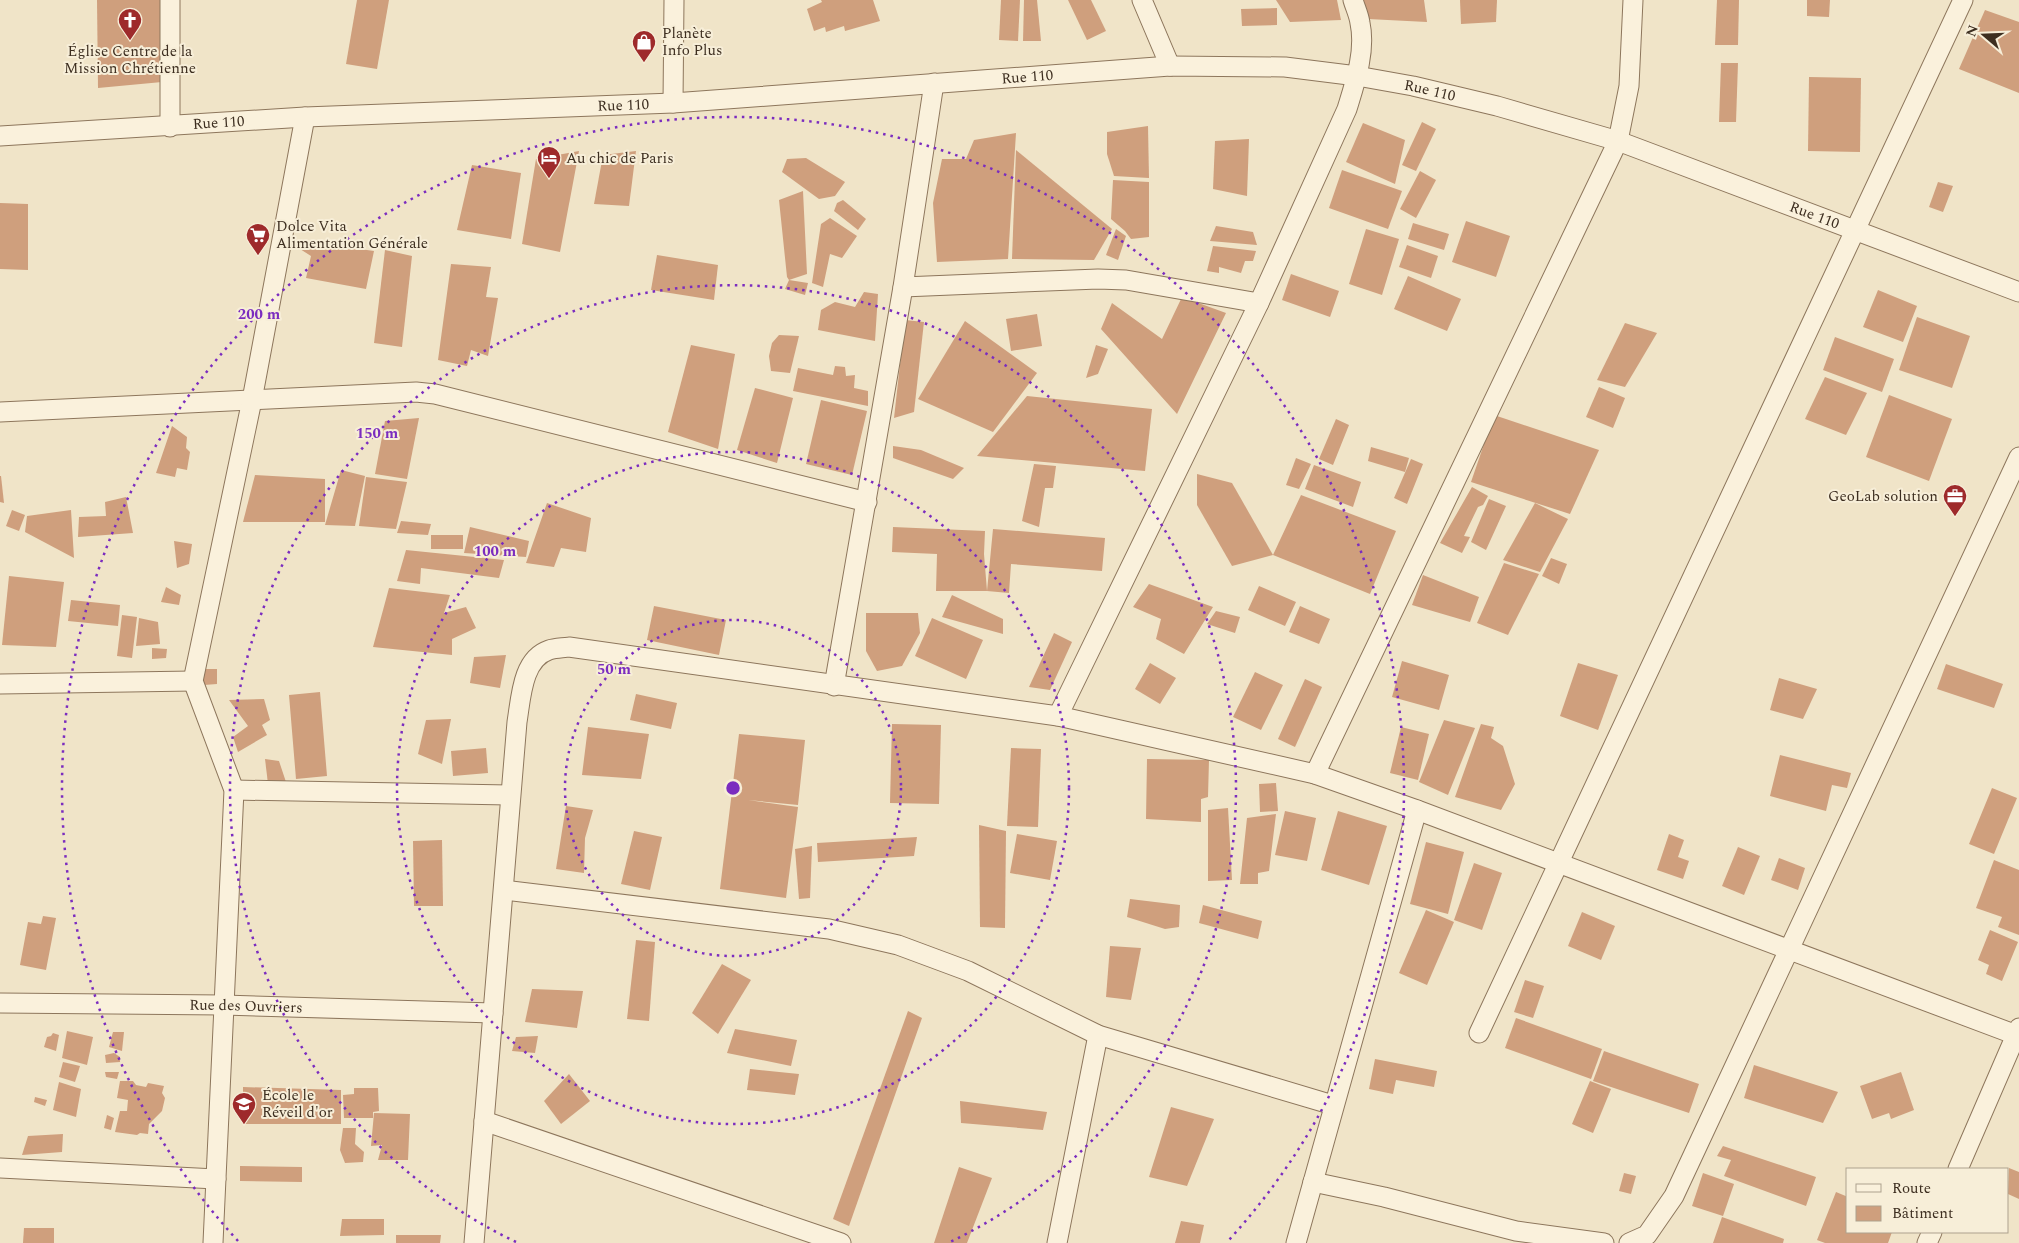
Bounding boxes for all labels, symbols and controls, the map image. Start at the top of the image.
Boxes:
church icon: Église Centre de la Mission Chrétienne [117,7,143,41]
north arrow [1959,10,2009,60]
place label: Planète Info Plus [662,22,722,62]
text: N [1960,22,1984,40]
shop icon: Planète Info Plus [631,29,657,63]
place label: Église Centre de la Mission Chrétienne [64,40,196,80]
street label: Rue 110 [1000,63,1054,90]
street label: Rue 110 [1402,73,1458,107]
street label: Rue 110 [597,92,650,117]
street label: Rue 110 [192,109,245,135]
hotel icon: Au chic de Paris [536,145,562,179]
place label: Au chic de Paris [566,147,674,170]
street label: Rue 110 [1786,195,1843,235]
place label: Dolce Vita Alimentation Générale [276,215,428,255]
supermarket icon: Dolce Vita Alimentation Générale [245,222,271,256]
text: 200 m [238,303,281,326]
text: 150 m [356,422,399,445]
office icon: GeoLab solution [1942,483,1968,517]
place label: GeoLab solution [1828,485,1938,508]
text: 100 m [474,540,517,563]
text: 50 m [597,658,632,681]
centre of rings [724,779,742,797]
street label: Rue des Ouvriers [189,993,303,1019]
place label: École le Réveil d'or [262,1084,333,1124]
school or university icon: École le Réveil d'or [231,1091,257,1125]
legend [1846,1168,2009,1233]
text: Route [1892,1177,1931,1200]
text: Bâtiment [1892,1202,1953,1225]

